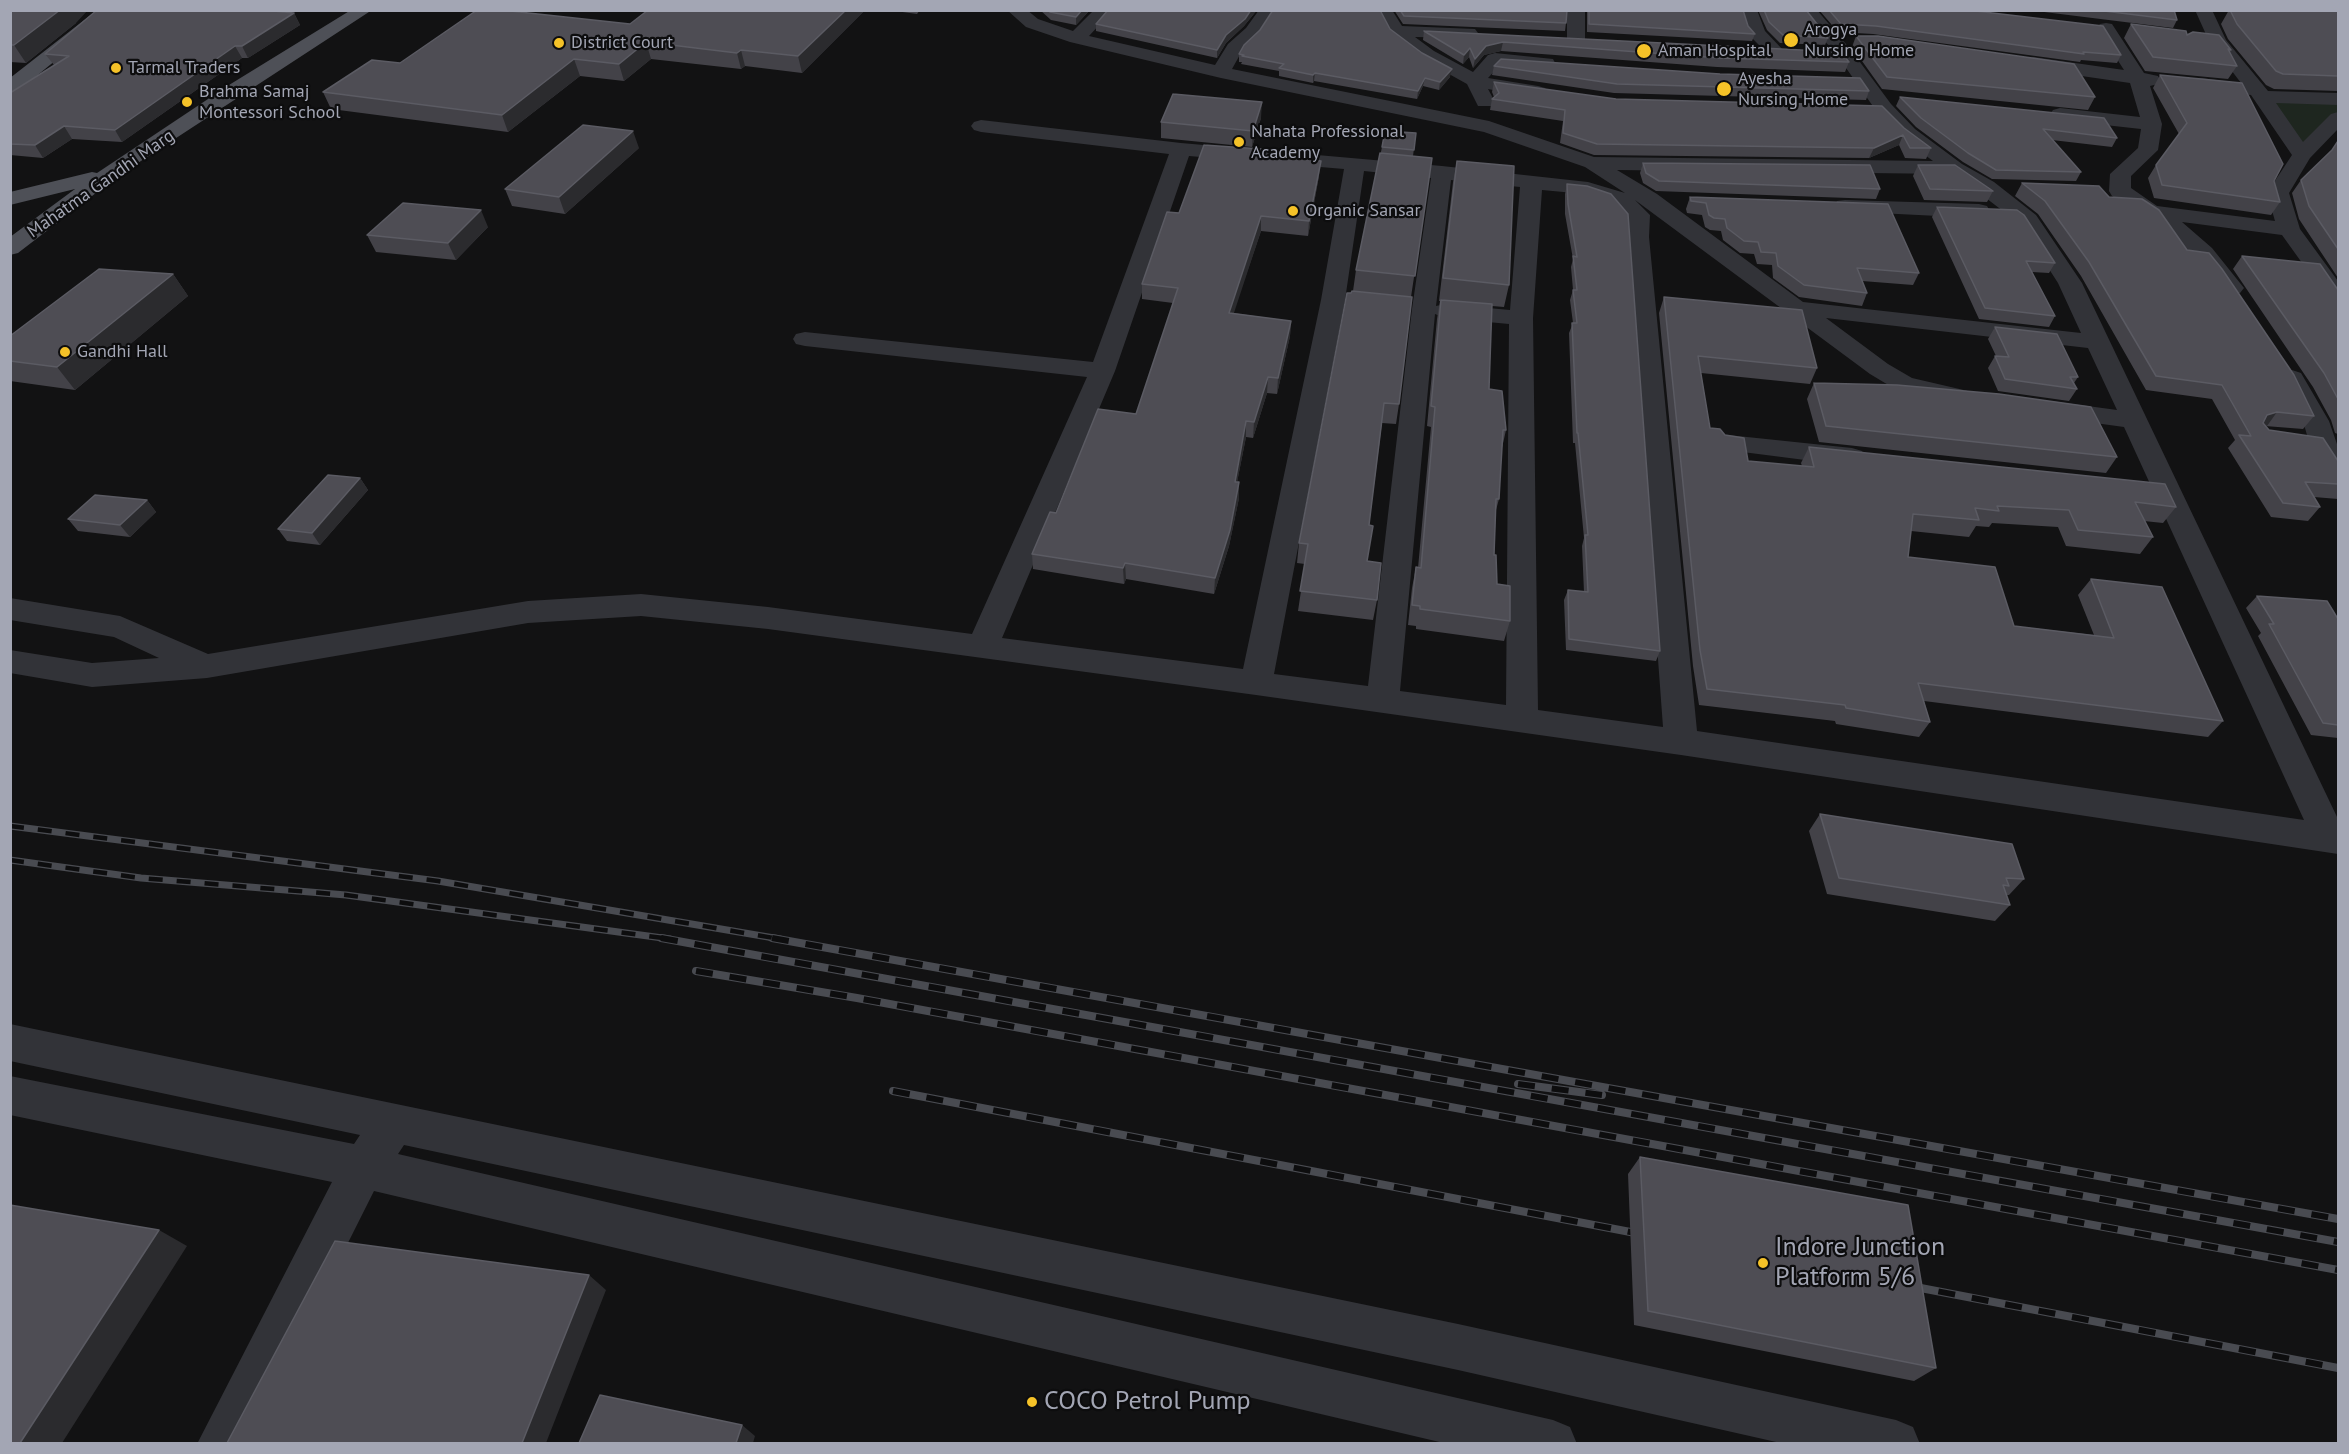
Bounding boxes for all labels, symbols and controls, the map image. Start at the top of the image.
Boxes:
place label: Arogya Nursing Home [1804,19,1914,62]
marker: Arogya Nursing Home [1782,31,1800,49]
place label: District Court [571,32,673,54]
marker: District Court [552,36,566,50]
place label: Aman Hospital [1658,40,1771,62]
marker: Aman Hospital [1635,42,1653,60]
place label: Tarmal Traders [128,57,240,79]
marker: Tarmal Traders [109,61,123,75]
place label: Ayesha Nursing Home [1738,68,1848,110]
marker: Ayesha Nursing Home [1715,80,1733,98]
place label: Brahma Samaj Montessori School [199,81,340,124]
marker: Brahma Samaj Montessori School [180,95,194,109]
place label: Nahata Professional Academy [1251,121,1404,164]
street label: Mahatma Gandhi Marg [23,125,179,243]
marker: Nahata Professional Academy [1232,135,1246,149]
place label: Organic Sansar [1305,200,1421,222]
marker: Organic Sansar [1286,204,1300,218]
place label: Gandhi Hall [77,341,167,363]
marker: Gandhi Hall [58,345,72,359]
place label: Indore Junction Platform 5/6 [1775,1232,1945,1294]
marker: Indore Junction Platform 5/6 [1756,1256,1770,1270]
place label: COCO Petrol Pump [1044,1386,1251,1418]
marker: COCO Petrol Pump [1025,1395,1039,1409]

